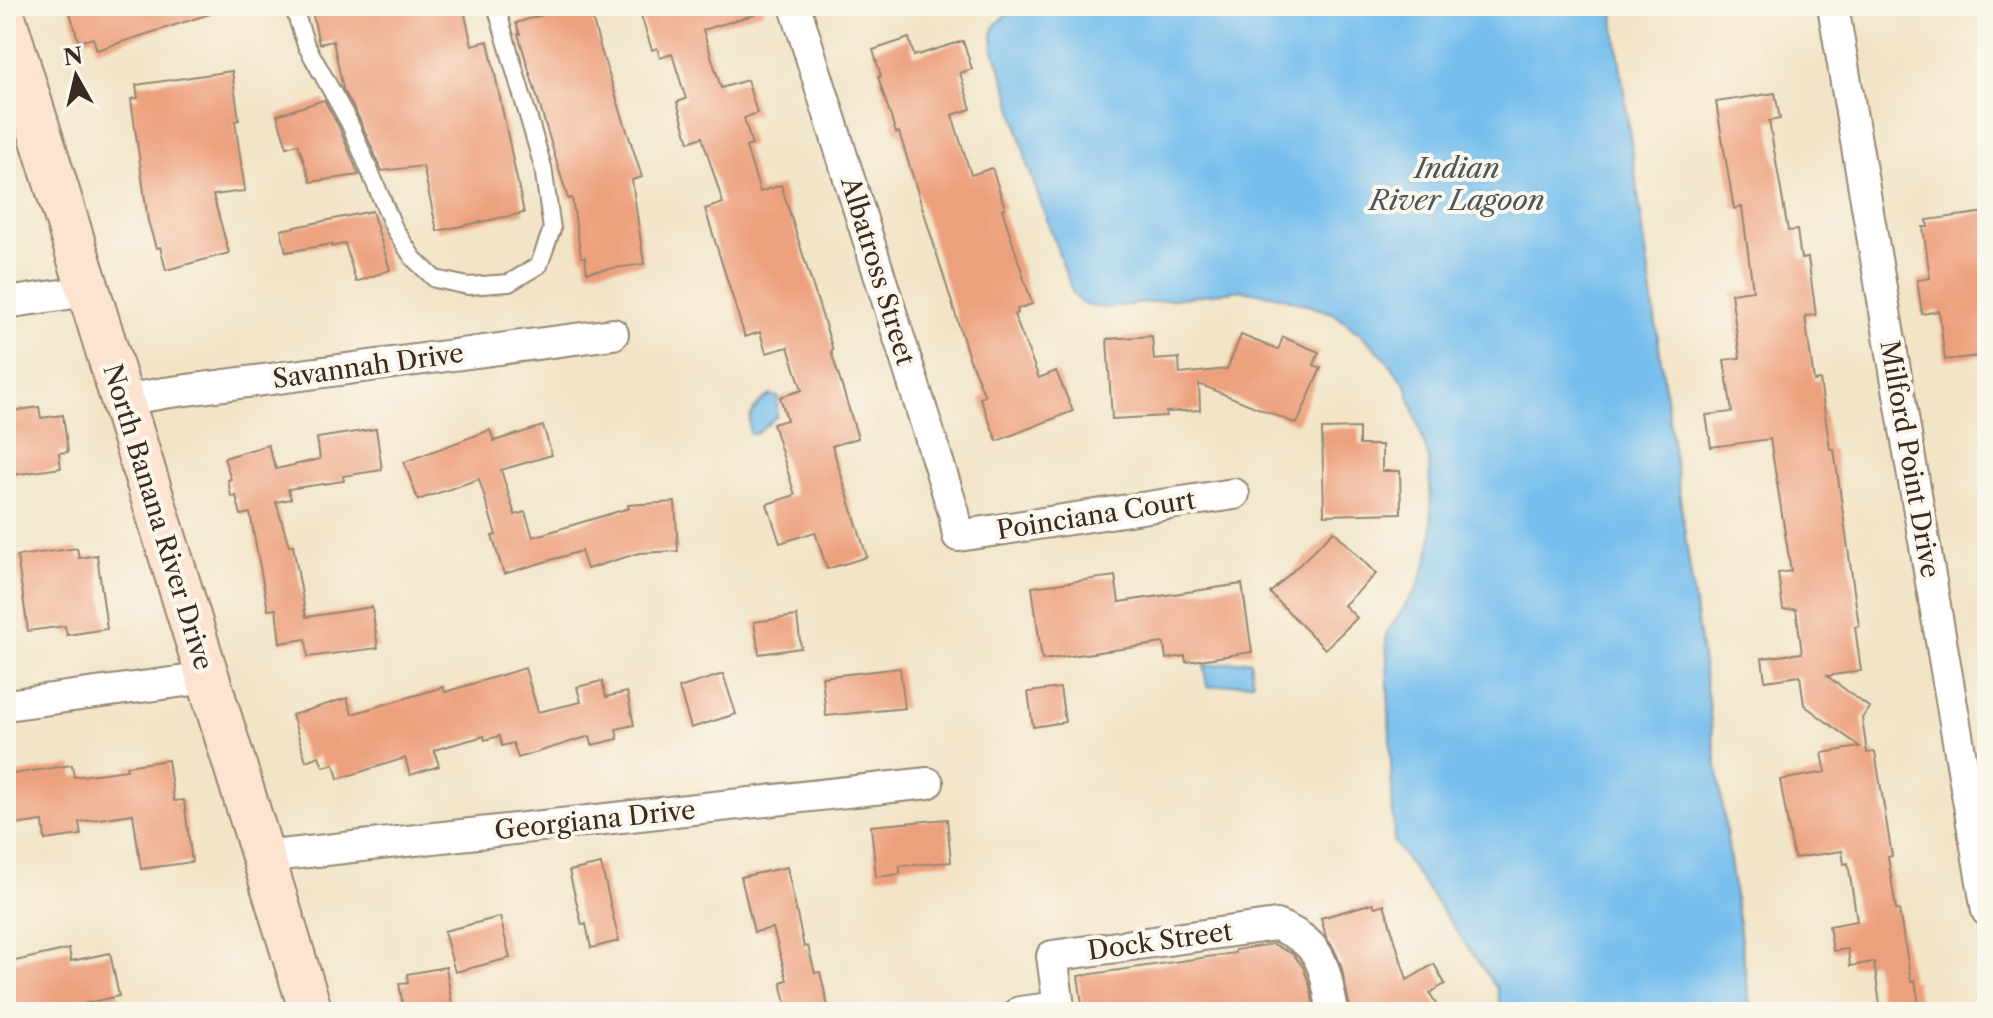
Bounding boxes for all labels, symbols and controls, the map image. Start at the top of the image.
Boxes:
north arrow [36,36,116,116]
text: N [62,42,85,71]
water label: Indian River Lagoon [1367,151,1545,217]
street label: Albatross Street [834,172,922,370]
street label: Savannah Drive [270,337,466,395]
street label: Milford Point Drive [1873,338,1947,580]
street label: North Banana River Drive [96,360,220,674]
street label: Poinciana Court [994,483,1198,547]
street label: Georgiana Drive [493,794,697,846]
street label: Dock Street [1086,915,1235,967]

